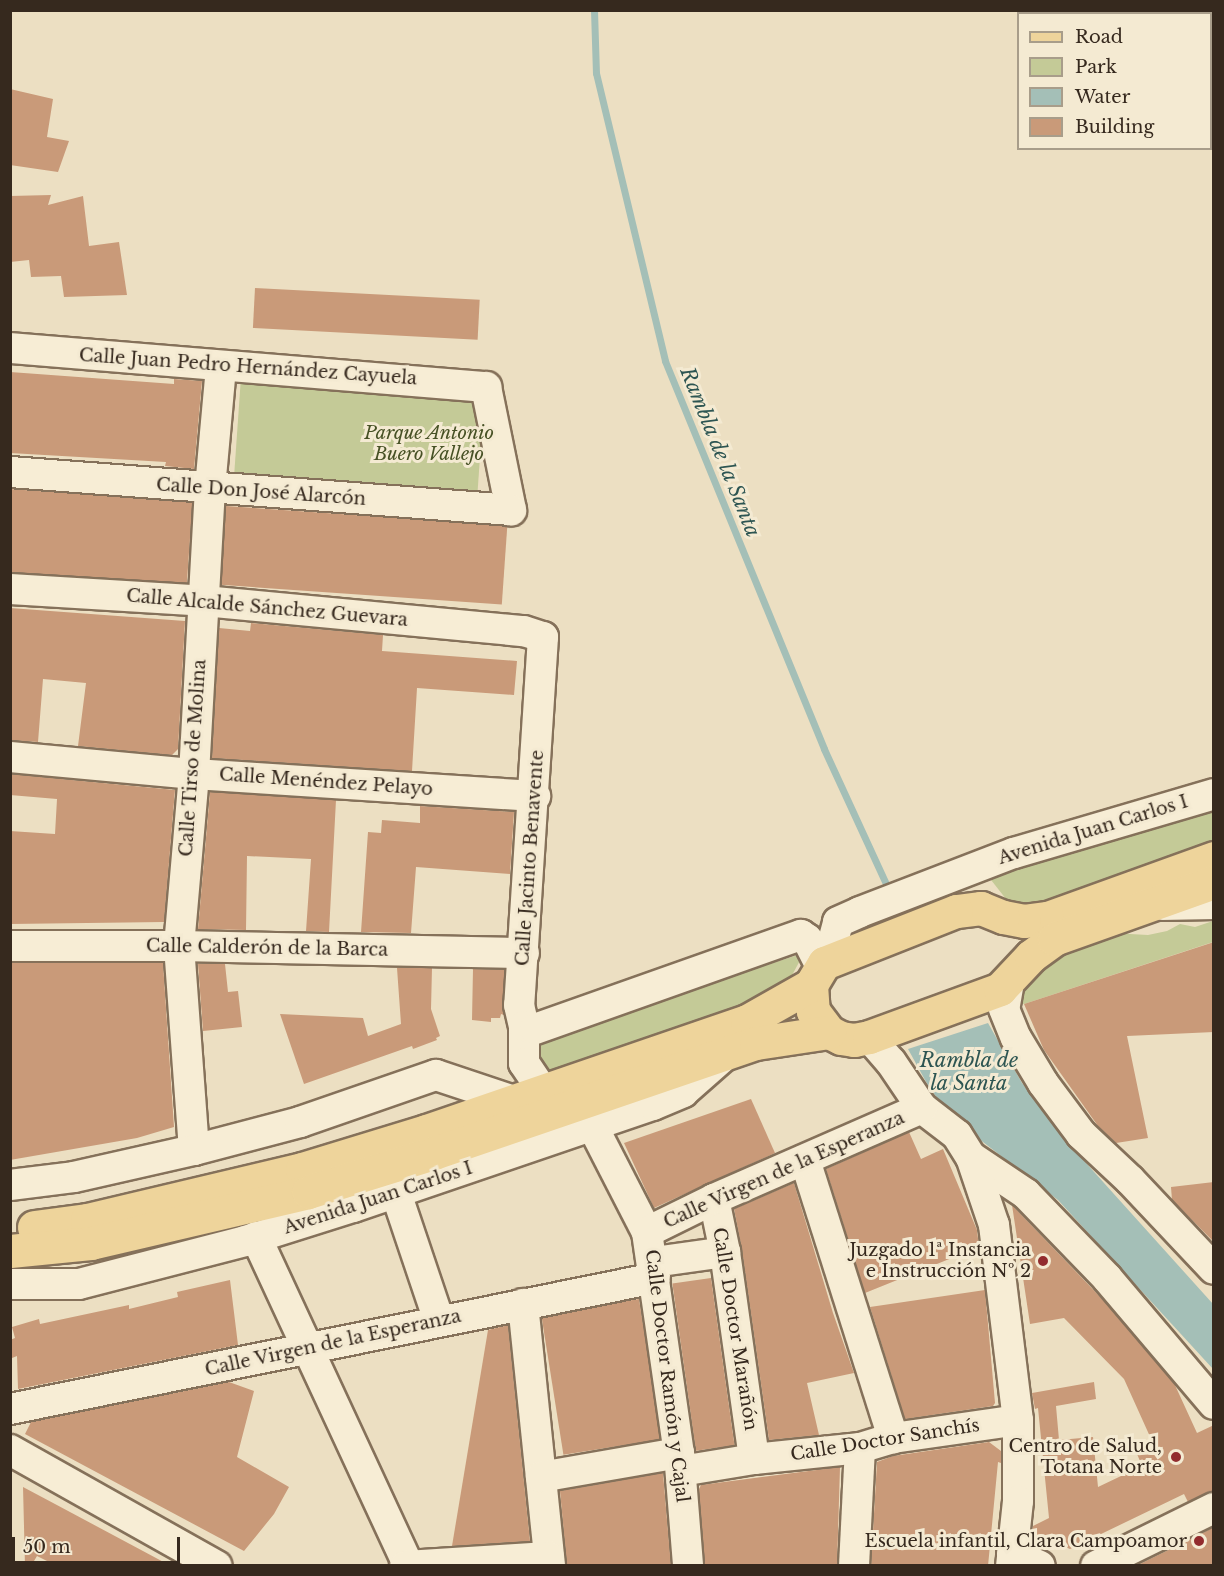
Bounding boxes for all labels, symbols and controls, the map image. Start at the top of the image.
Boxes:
legend [1017,12,1212,150]
text: Road [1075,26,1123,48]
text: Park [1075,56,1117,78]
text: Water [1075,86,1130,108]
text: Building [1075,116,1154,138]
street label: Calle Juan Pedro Hernández Cayuela [78,344,418,390]
water label: Rambla de la Santa [675,363,765,541]
park label: Parque Antonio Buero Vallejo [364,423,494,466]
street label: Calle Don José Alarcón [155,474,367,510]
street label: Calle Alcalde Sánchez Guevara [125,585,409,631]
street label: Calle Tirso de Molina [175,658,211,858]
street label: Calle Jacinto Benavente [512,749,548,967]
street label: Calle Menéndez Pelayo [218,764,434,800]
street label: Avenida Juan Carlos I [995,791,1191,869]
street label: Calle Calderón de la Barca [146,935,388,961]
water label: Rambla de la Santa [920,1048,1018,1095]
street label: Calle Virgen de la Esperanza [660,1107,908,1233]
street label: Avenida Juan Carlos I [281,1157,475,1239]
street label: Calle Doctor Marañón [708,1226,762,1432]
place label: Juzgado 1ª Instancia e Instrucción Nº 2 [849,1240,1031,1282]
street label: Calle Doctor Ramón y Cajal [641,1247,693,1505]
marker: Juzgado 1ª Instancia e Instrucción Nº 2 [1036,1254,1050,1268]
street label: Calle Virgen de la Esperanza [203,1305,463,1381]
street label: Calle Doctor Sanchís [789,1414,981,1466]
place label: Centro de Salud, Totana Norte [1009,1436,1162,1478]
marker: Centro de Salud, Totana Norte [1167,1448,1185,1466]
scale bar [15,1525,183,1563]
place label: Escuela infantil, Clara Campoamor [864,1530,1187,1552]
marker: Escuela infantil, Clara Campoamor [1192,1534,1206,1548]
text: 50 m [23,1536,71,1558]

